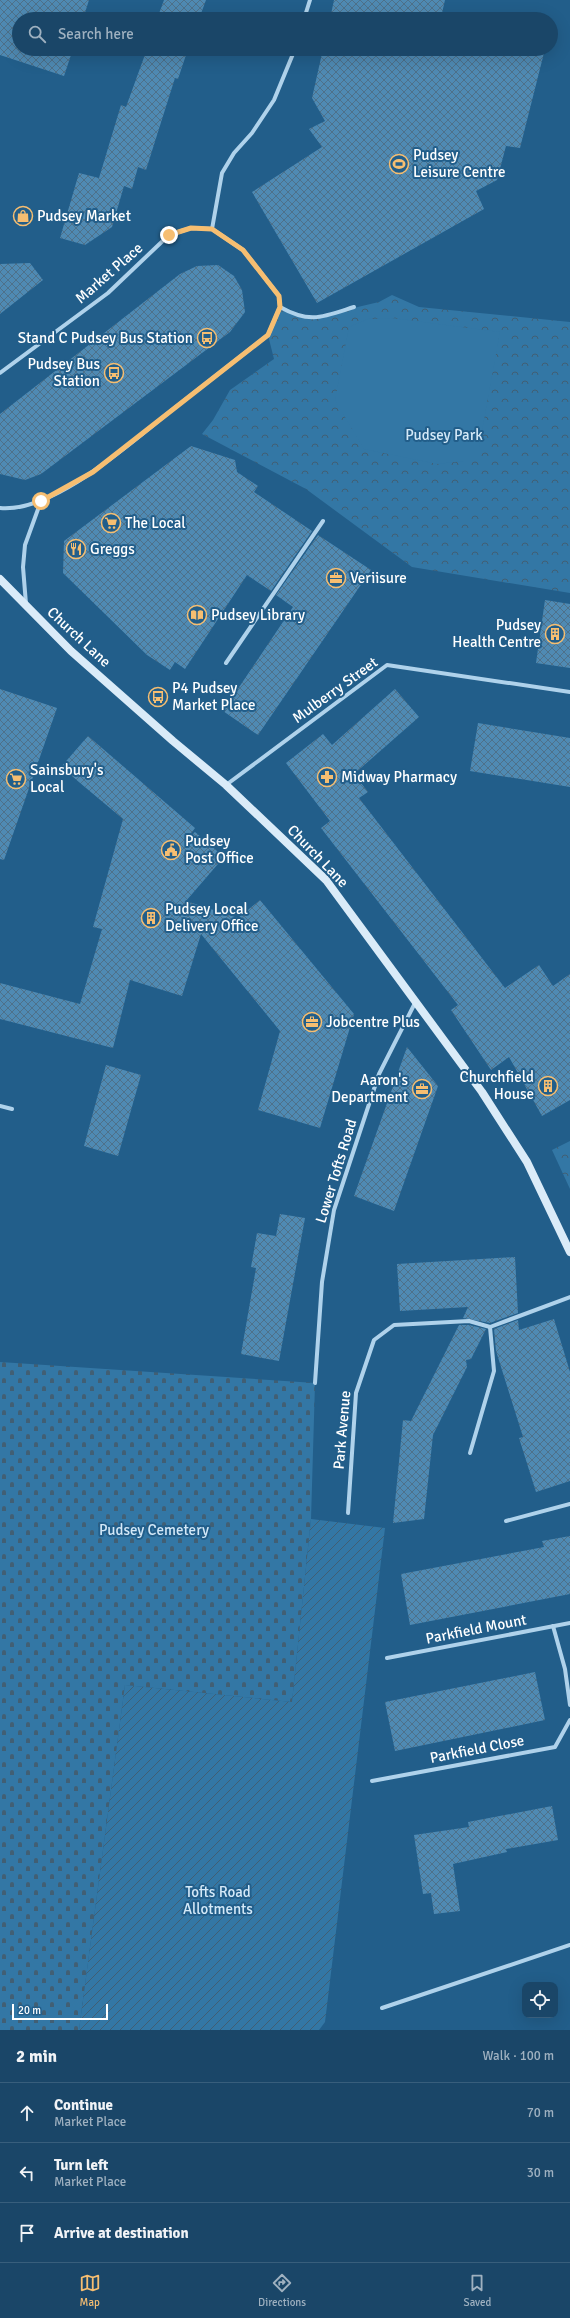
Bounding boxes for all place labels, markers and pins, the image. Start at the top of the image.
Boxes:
place label: Pudsey Leisure Centre [413,146,505,181]
sports icon: Pudsey Leisure Centre [388,153,410,175]
shop icon: Pudsey Market [12,205,34,227]
place label: Pudsey Market [37,207,131,225]
bus stop icon: Stand C Pudsey Bus Station [196,327,218,349]
place label: Stand C Pudsey Bus Station [18,329,193,347]
place label: Pudsey Bus Station [27,355,100,390]
bus stop icon: Pudsey Bus Station [103,362,125,384]
supermarket icon: The Local [100,512,122,534]
place label: The Local [125,514,186,532]
restaurant icon: Greggs [65,538,87,560]
place label: Greggs [90,540,135,558]
office icon: Veriisure [325,567,347,589]
place label: Veriisure [350,569,407,587]
library icon: Pudsey Library [186,604,208,626]
place label: Pudsey Library [211,606,305,624]
place label: Pudsey Health Centre [452,616,541,651]
building icon: Pudsey Health Centre [544,623,566,645]
place label: P4 Pudsey Market Place [172,679,256,714]
bus stop icon: P4 Pudsey Market Place [147,686,169,708]
place label: Sainsbury's Local [30,761,104,796]
pharmacy icon: Midway Pharmacy [316,766,338,788]
supermarket icon: Sainsbury's Local [5,768,27,790]
place label: Midway Pharmacy [341,768,457,786]
place label: Pudsey Post Office [185,832,254,867]
public building icon: Pudsey Post Office [160,839,182,861]
place label: Pudsey Local Delivery Office [165,900,259,935]
building icon: Pudsey Local Delivery Office [140,907,162,929]
office icon: Jobcentre Plus [301,1011,323,1033]
place label: Jobcentre Plus [326,1013,420,1031]
place label: Churchfield House [460,1068,534,1103]
place label: Aaron's Department [331,1071,408,1106]
building icon: Churchfield House [537,1075,559,1097]
office icon: Aaron's Department [411,1078,433,1100]

